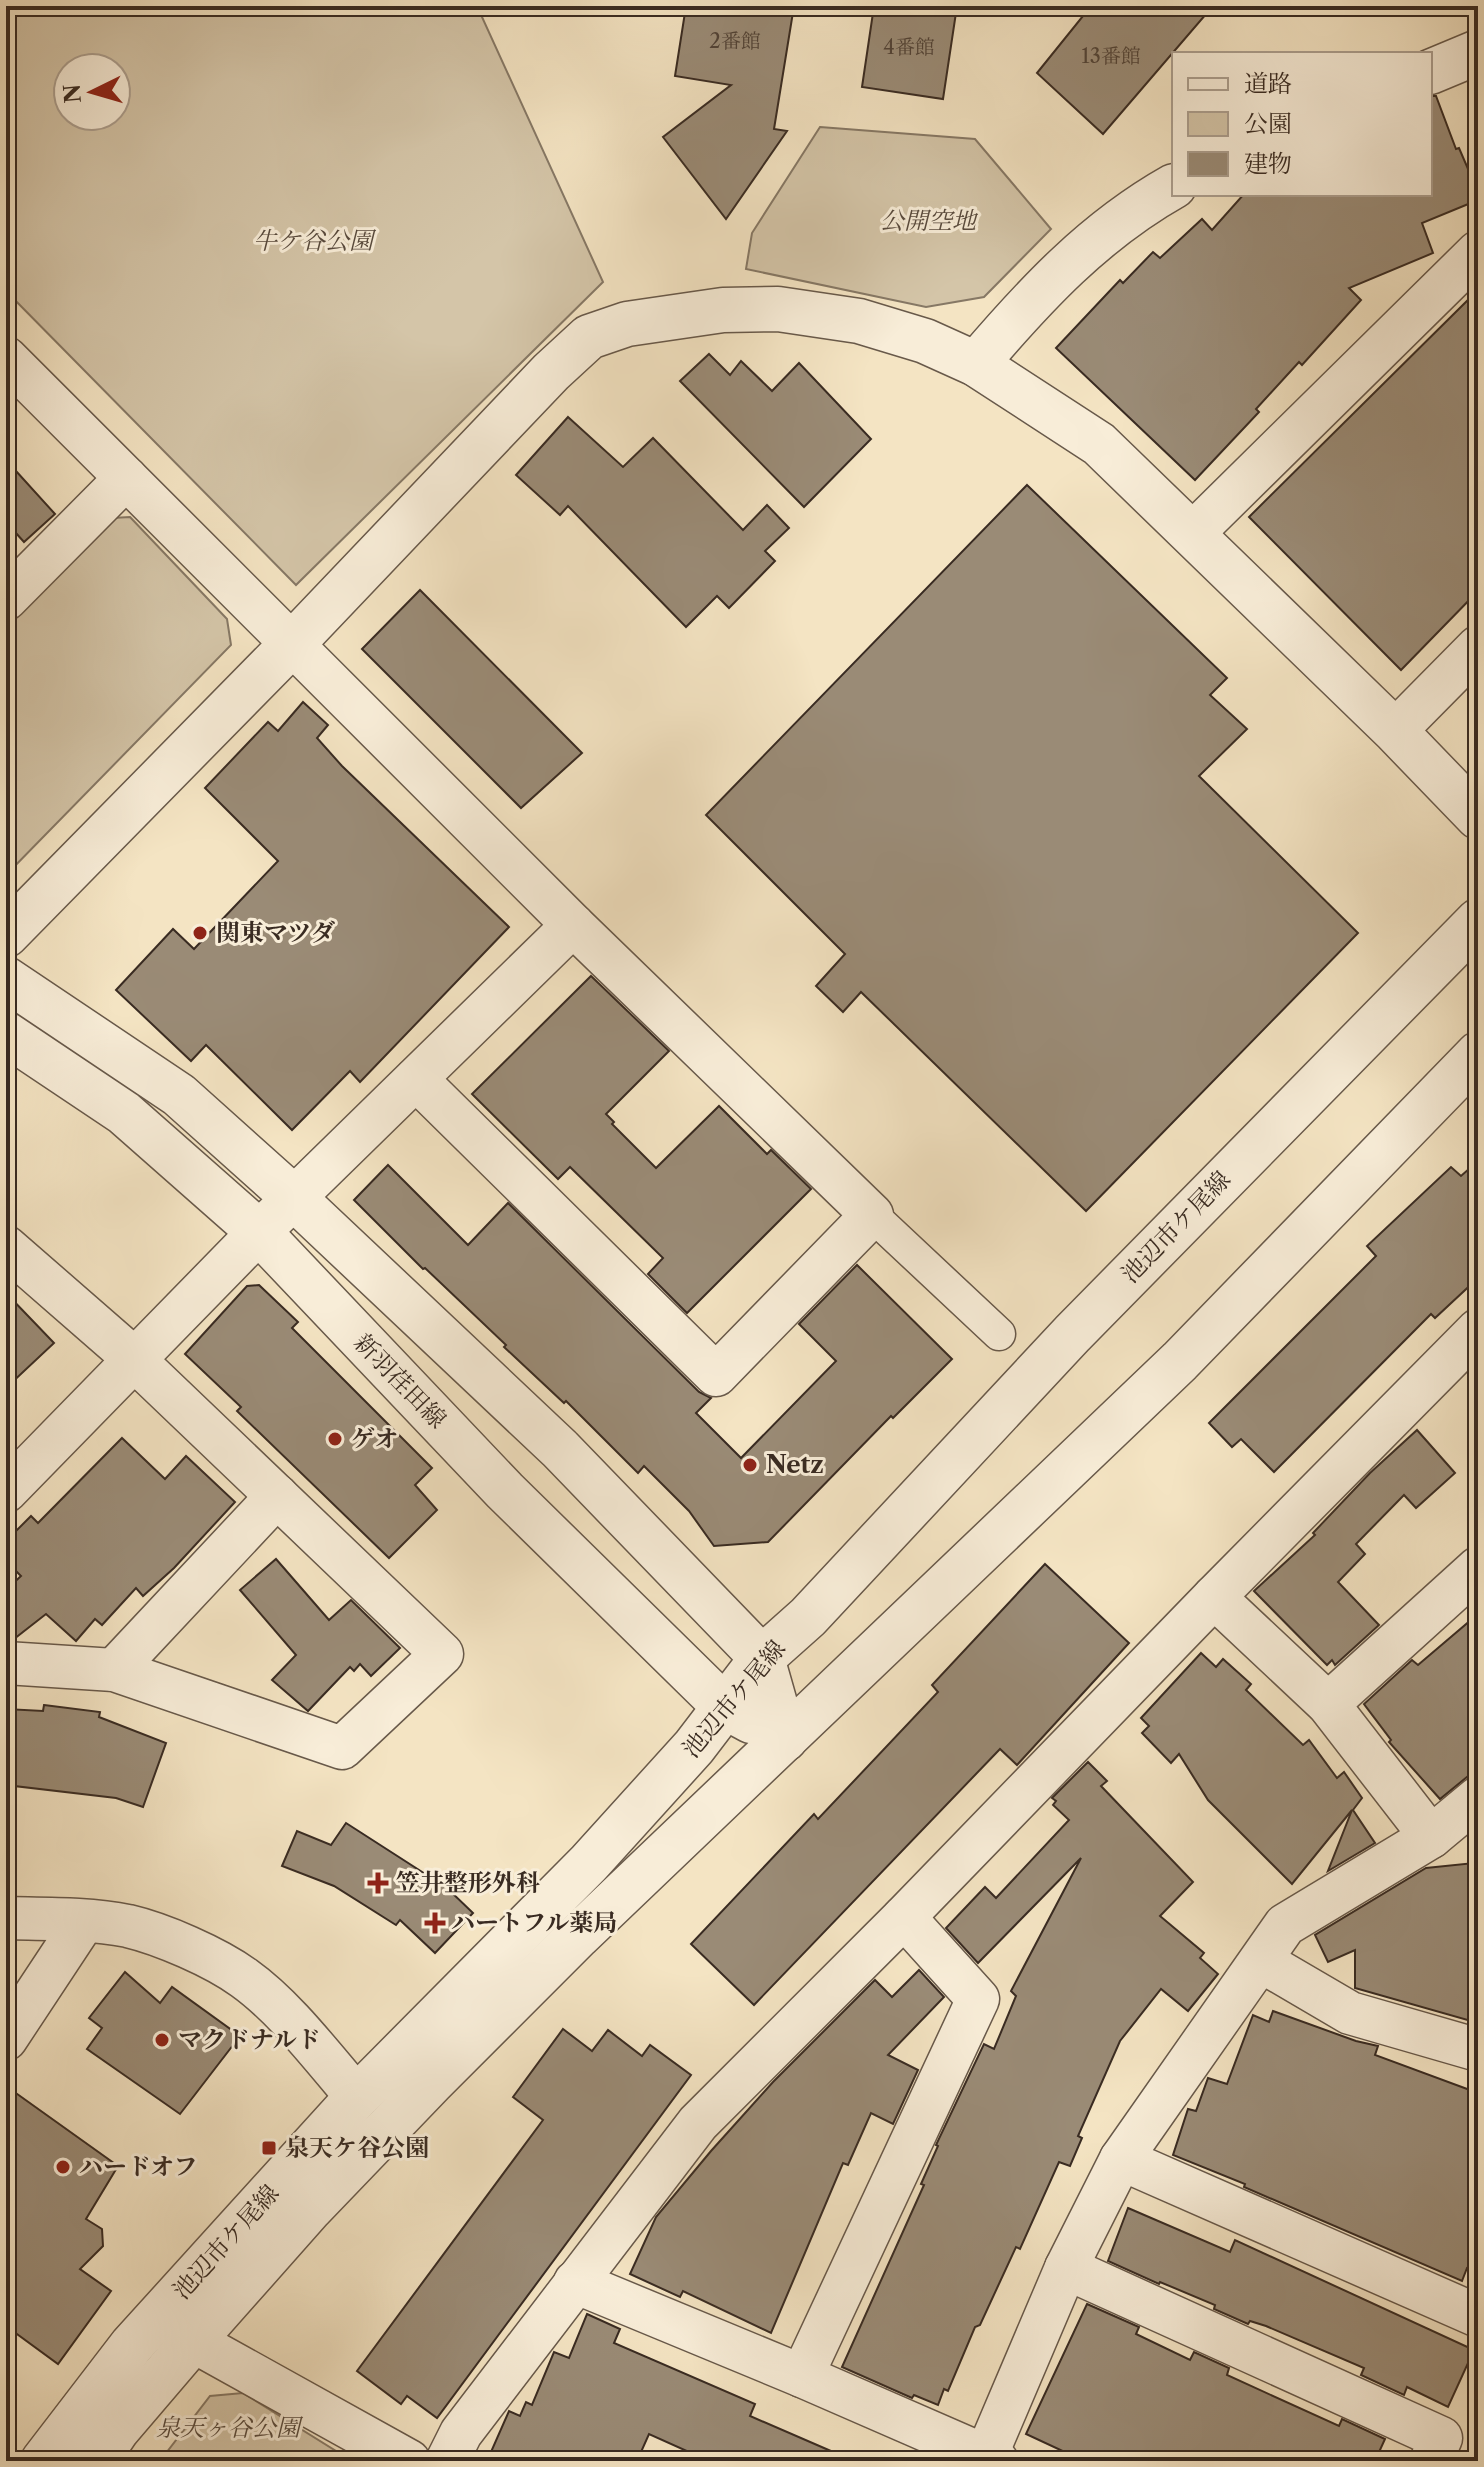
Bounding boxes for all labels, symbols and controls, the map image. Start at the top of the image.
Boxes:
house number: 2番館 [709,29,761,53]
house number: 4番館 [883,35,935,59]
house number: 13番館 [1081,44,1141,68]
north arrow [52,52,132,132]
legend [1172,52,1432,196]
text: 道路 [1244,69,1292,98]
text: N [58,83,87,104]
text: 公園 [1244,109,1292,138]
text: 建物 [1244,149,1292,178]
park label: 公開空地 [880,206,979,235]
park label: 牛ケ谷公園 [253,226,377,255]
place label: 関東マツダ [216,918,335,947]
marker: 関東マツダ [191,924,209,942]
street label: 池辺市ケ尾線 [1115,1165,1236,1289]
street label: 新羽荏田線 [348,1327,452,1434]
place label: ゲオ [351,1424,399,1453]
marker: ゲオ [326,1430,344,1448]
place label: Netz [766,1450,824,1479]
marker: Netz [741,1456,759,1474]
street label: 池辺市ケ尾線 [676,1634,791,1763]
place label: 笠井整形外科 [396,1868,540,1897]
marker: 笠井整形外科 [367,1872,389,1894]
place label: ハートフル薬局 [451,1908,617,1937]
marker: ハートフル薬局 [426,1914,444,1932]
place label: マクドナルド [178,2025,321,2054]
marker: マクドナルド [153,2031,171,2049]
place label: 泉天ケ谷公園 [285,2133,429,2162]
marker: 泉天ケ谷公園 [260,2139,278,2157]
place label: ハードオフ [79,2152,198,2181]
marker: ハードオフ [54,2158,72,2176]
street label: 池辺市ケ尾線 [167,2178,285,2305]
park label: 泉天ヶ谷公園 [156,2413,304,2442]

